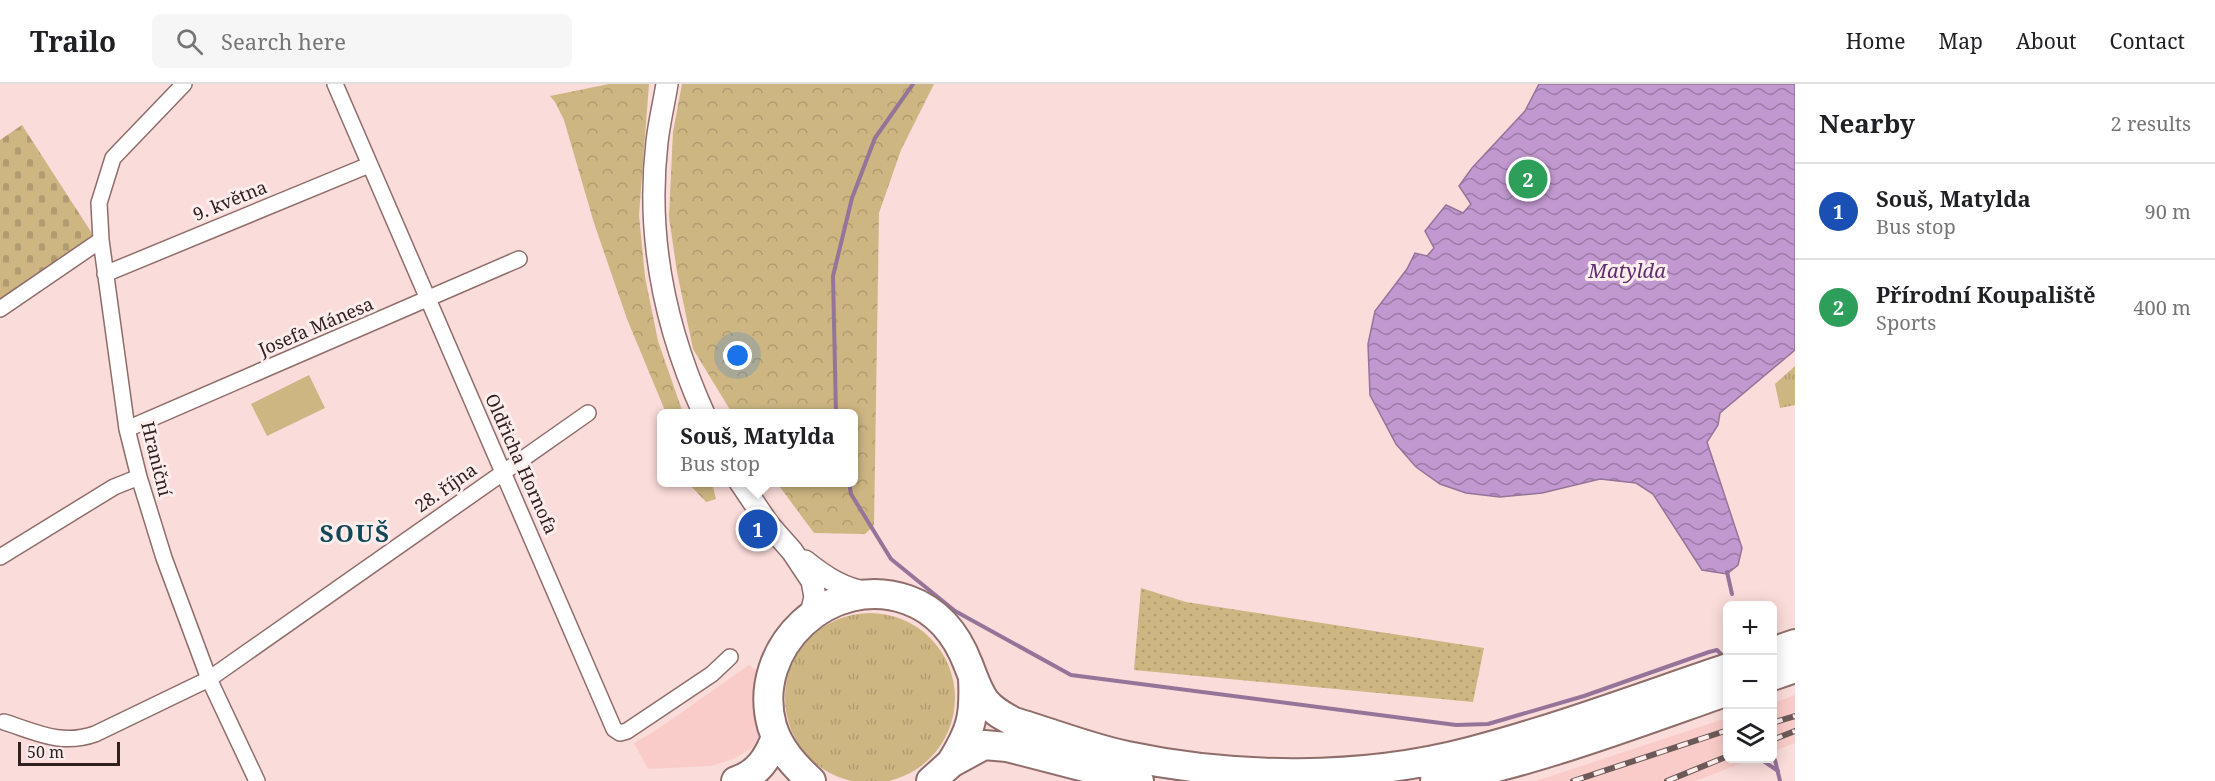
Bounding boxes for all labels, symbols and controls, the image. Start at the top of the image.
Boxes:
search box [152,14,572,68]
text: Trailo [30,22,116,60]
icon: search [173,25,206,58]
text: Search here [221,26,346,56]
text: Home [1846,27,1906,55]
text: Map [1939,27,1983,55]
text: About [2016,27,2077,55]
text: Contact [2110,27,2185,55]
text: Nearby [1819,105,1915,141]
text: 2 results [2111,110,2191,137]
pin: 2 [1508,156,1547,202]
street label: 9. května [189,174,270,226]
text: Souš, Matylda [1876,183,2031,213]
text: 1 [1833,198,1844,225]
text: 90 m [2145,198,2191,225]
text: Bus stop [1876,213,1956,240]
water label: Matylda [1587,257,1666,284]
text: Přírodní Koupaliště [1876,279,2096,309]
street label: Josefa Mánesa [254,291,377,361]
text: 2 [1833,294,1844,321]
text: 400 m [2133,294,2191,321]
text: Sports [1876,309,1936,336]
your location [723,341,752,370]
street label: Oldřicha Hornofa [480,390,564,538]
popup [657,409,858,487]
street label: Hraniční [136,419,178,499]
text: Souš, Matylda [680,420,835,450]
text: Bus stop [680,450,760,477]
street label: 28. října [410,457,481,517]
pin: 1 [738,506,777,552]
district label: SOUŠ [320,516,390,549]
map controls [1723,601,1777,763]
button: + [1723,601,1777,655]
button: − [1723,655,1777,709]
button: layers [1723,709,1777,763]
scale bar [18,739,120,766]
text: 50 m [27,741,64,763]

